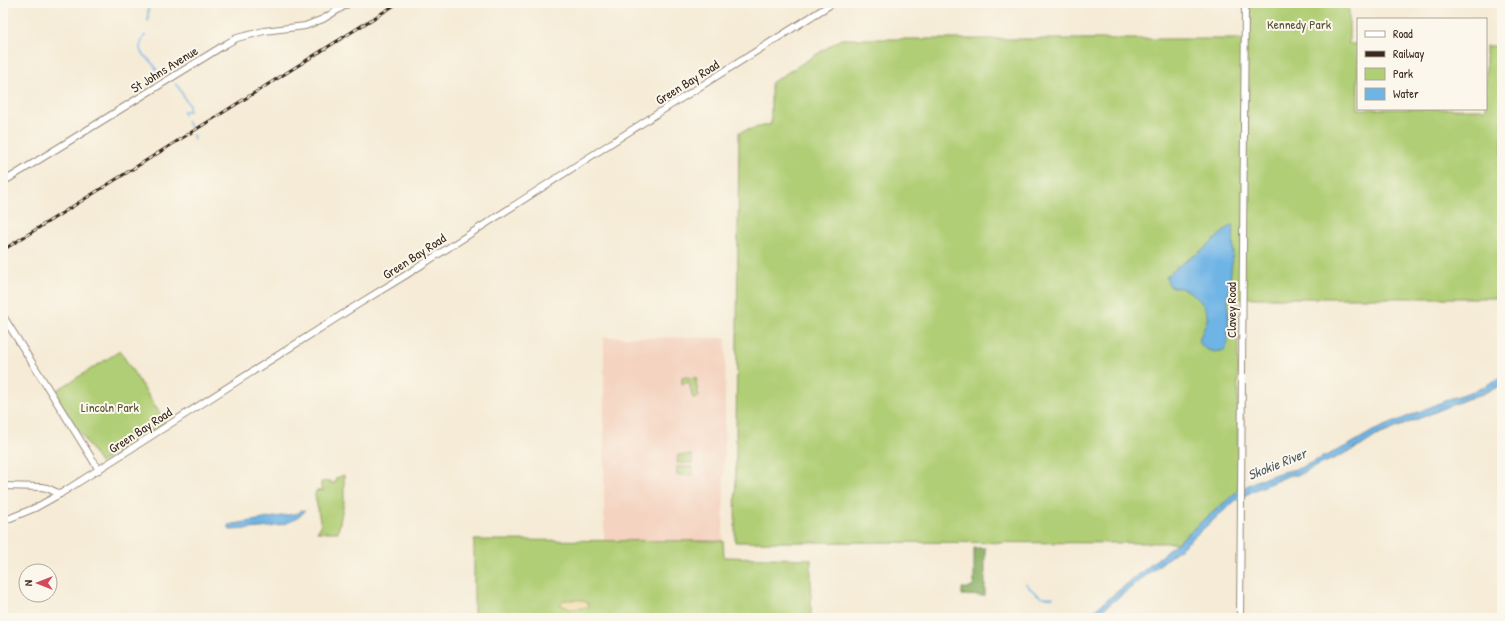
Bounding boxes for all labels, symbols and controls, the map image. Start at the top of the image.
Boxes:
park label: Kennedy Park [1267,15,1332,33]
legend [1357,18,1487,110]
text: Road [1393,25,1413,42]
street label: St Johns Avenue [127,41,201,97]
text: Railway [1393,45,1424,62]
street label: Green Bay Road [652,55,722,109]
text: Park [1393,65,1413,82]
text: Water [1393,85,1419,102]
street label: Green Bay Road [379,229,449,283]
street label: Clavey Road [1222,282,1240,338]
park label: Lincoln Park [81,398,140,416]
street label: Green Bay Road [105,403,175,457]
water label: Skokie River [1245,443,1310,484]
north arrow [18,563,58,603]
text: N [21,580,35,586]

